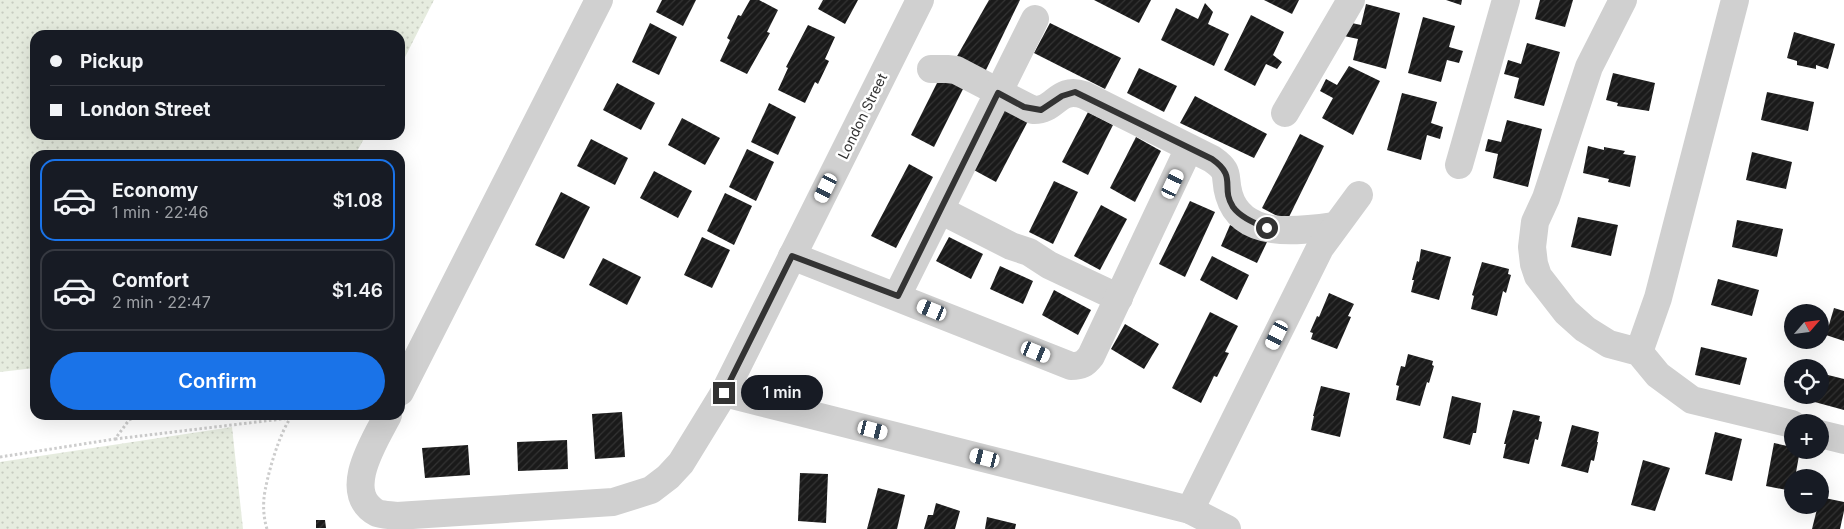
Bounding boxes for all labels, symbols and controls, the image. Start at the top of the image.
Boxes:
text: Pickup [80,50,143,73]
street label: London Street [834,70,890,162]
text: London Street [80,98,210,121]
car [1159,167,1186,201]
car [812,171,839,205]
icon: car [52,178,97,223]
text: Economy [112,179,198,202]
text: $1.08 [332,189,383,212]
text: 1 min · 22:46 [112,202,208,222]
route start [1256,217,1278,239]
icon: car [52,268,97,313]
text: Comfort [112,269,189,292]
text: $1.46 [332,279,383,302]
text: 2 min · 22:47 [112,292,211,312]
car [915,297,948,323]
north arrow [1784,304,1829,349]
map controls [1784,304,1829,514]
car [1263,318,1290,352]
car [1019,339,1052,365]
button: Confirm [50,352,385,410]
button: locate [1784,359,1829,404]
callout: 1 min [742,376,824,410]
route end [713,382,735,404]
text: 1 min [762,382,802,402]
button: + [1784,414,1829,459]
car [856,419,889,441]
car [968,447,1001,469]
button: − [1784,469,1829,514]

